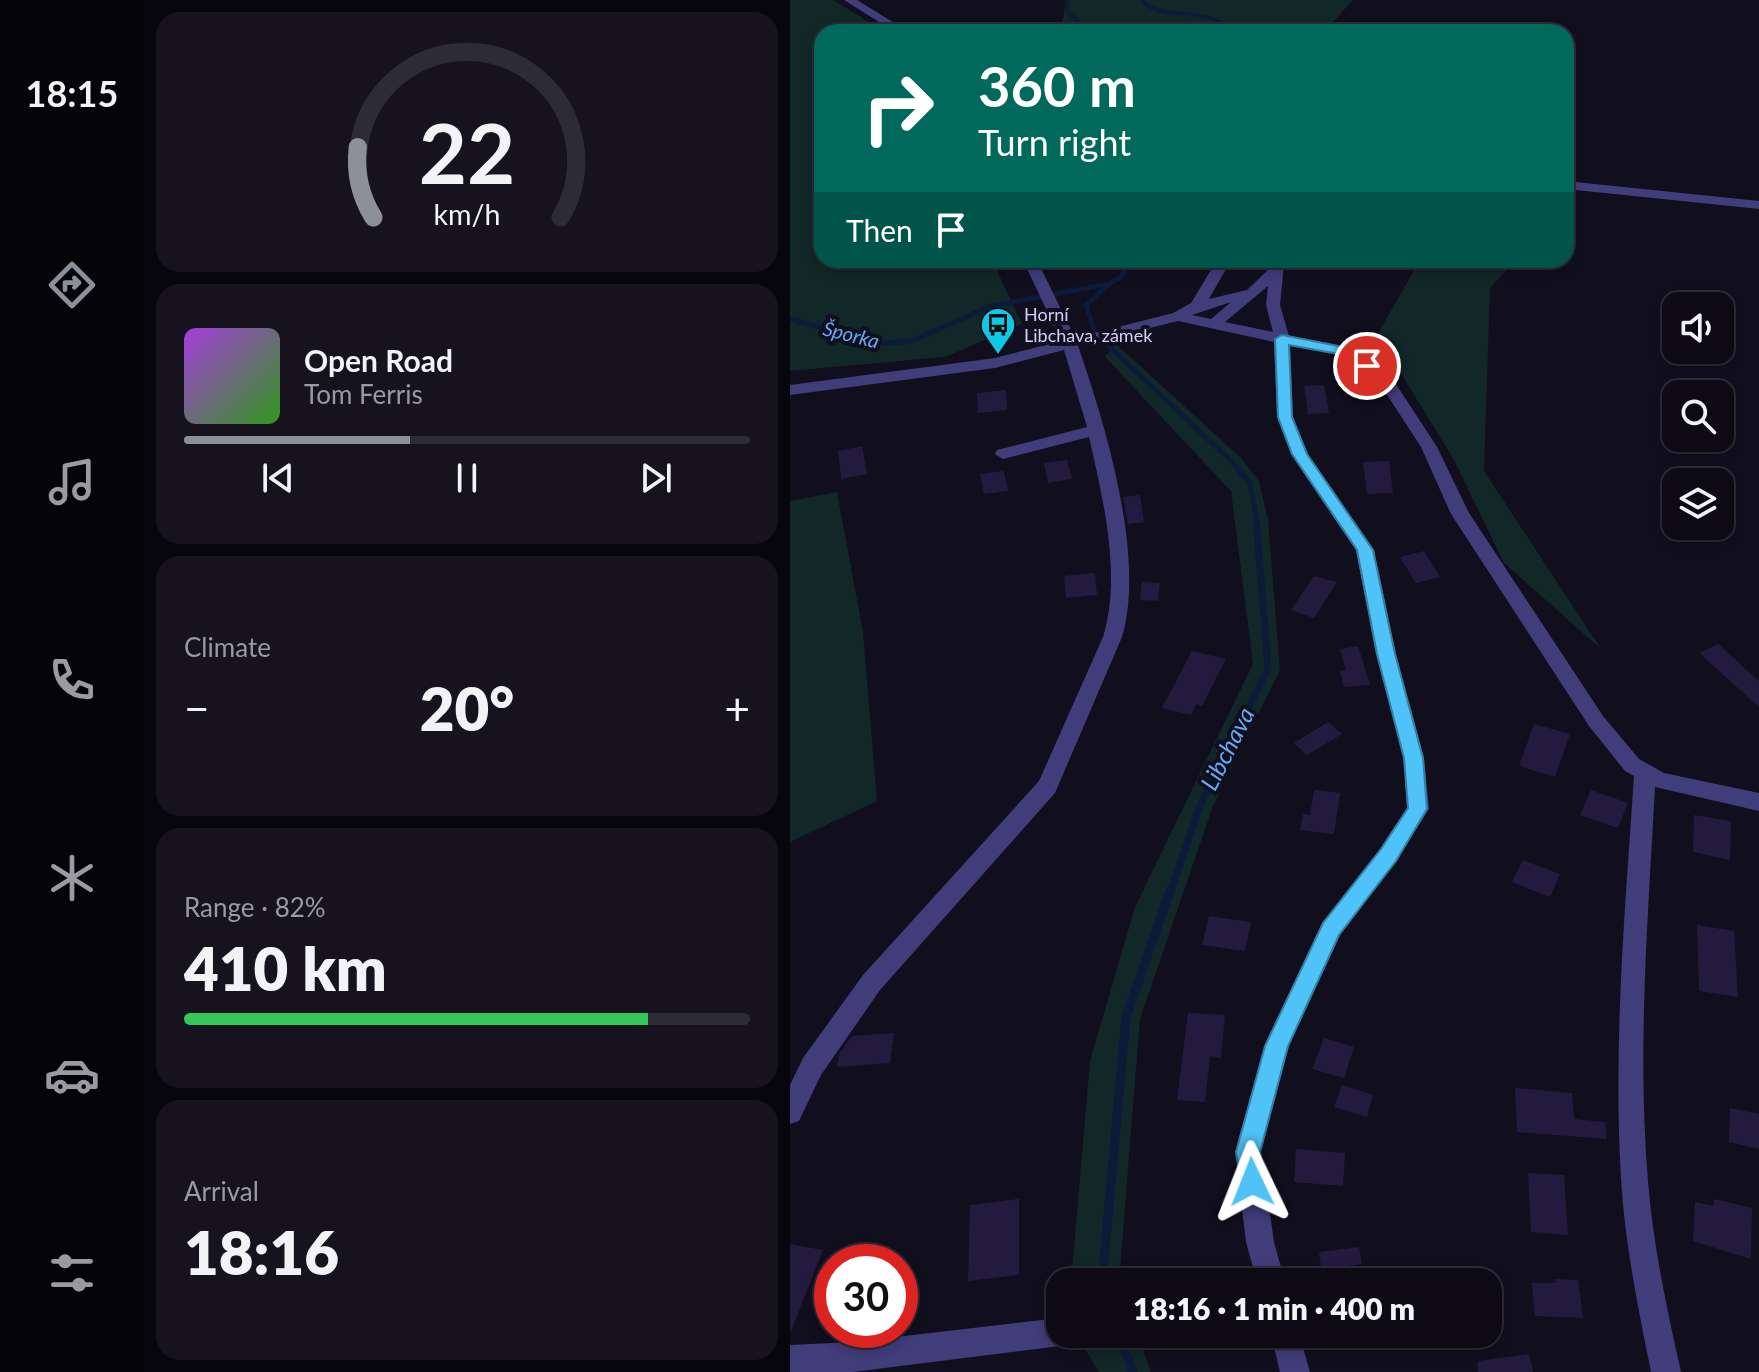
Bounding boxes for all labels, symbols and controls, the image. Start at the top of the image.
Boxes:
text: 360 m [978,52,1136,119]
icon: right [846,56,950,160]
text: 18:15 [26,71,118,115]
text: 22 [419,102,515,202]
text: Turn right [978,120,1131,164]
text: km/h [434,197,500,231]
icon: arrive [929,208,973,252]
text: Then [846,212,913,248]
icon: directions [44,257,100,313]
map controls [1662,292,1734,540]
button: sound [1662,292,1734,364]
place label: Horní Libchava, zámek [1024,303,1153,346]
bus stop icon: Horní Libchava, zámek [979,306,1017,356]
water label: Šporka [821,315,882,353]
pin [1333,332,1401,400]
text: Open Road [304,342,453,378]
icon: arrive [1345,344,1389,388]
text: Tom Ferris [304,378,423,410]
button: search [1662,380,1734,452]
icon: music [44,454,100,510]
icon: previous [256,456,300,500]
icon: pause [445,456,489,500]
icon: next [634,456,678,500]
button: layers [1662,468,1734,540]
text: Climate [184,631,271,663]
icon: phone [44,652,100,708]
text: 20° [420,672,514,744]
text: − [184,682,210,734]
text: + [724,682,750,734]
water label: Libchava [1194,702,1260,794]
icon: climate [44,850,100,906]
text: Range · 82% [184,891,326,923]
text: 410 km [184,932,387,1004]
icon: car [44,1047,100,1103]
position arrow [1210,1140,1294,1224]
text: Arrival [184,1175,259,1207]
text: 18:16 [184,1216,339,1288]
speed limit sign: 30 [814,1244,918,1348]
icon: filters [44,1245,100,1301]
text: 18:16 · 1 min · 400 m [1133,1290,1415,1326]

